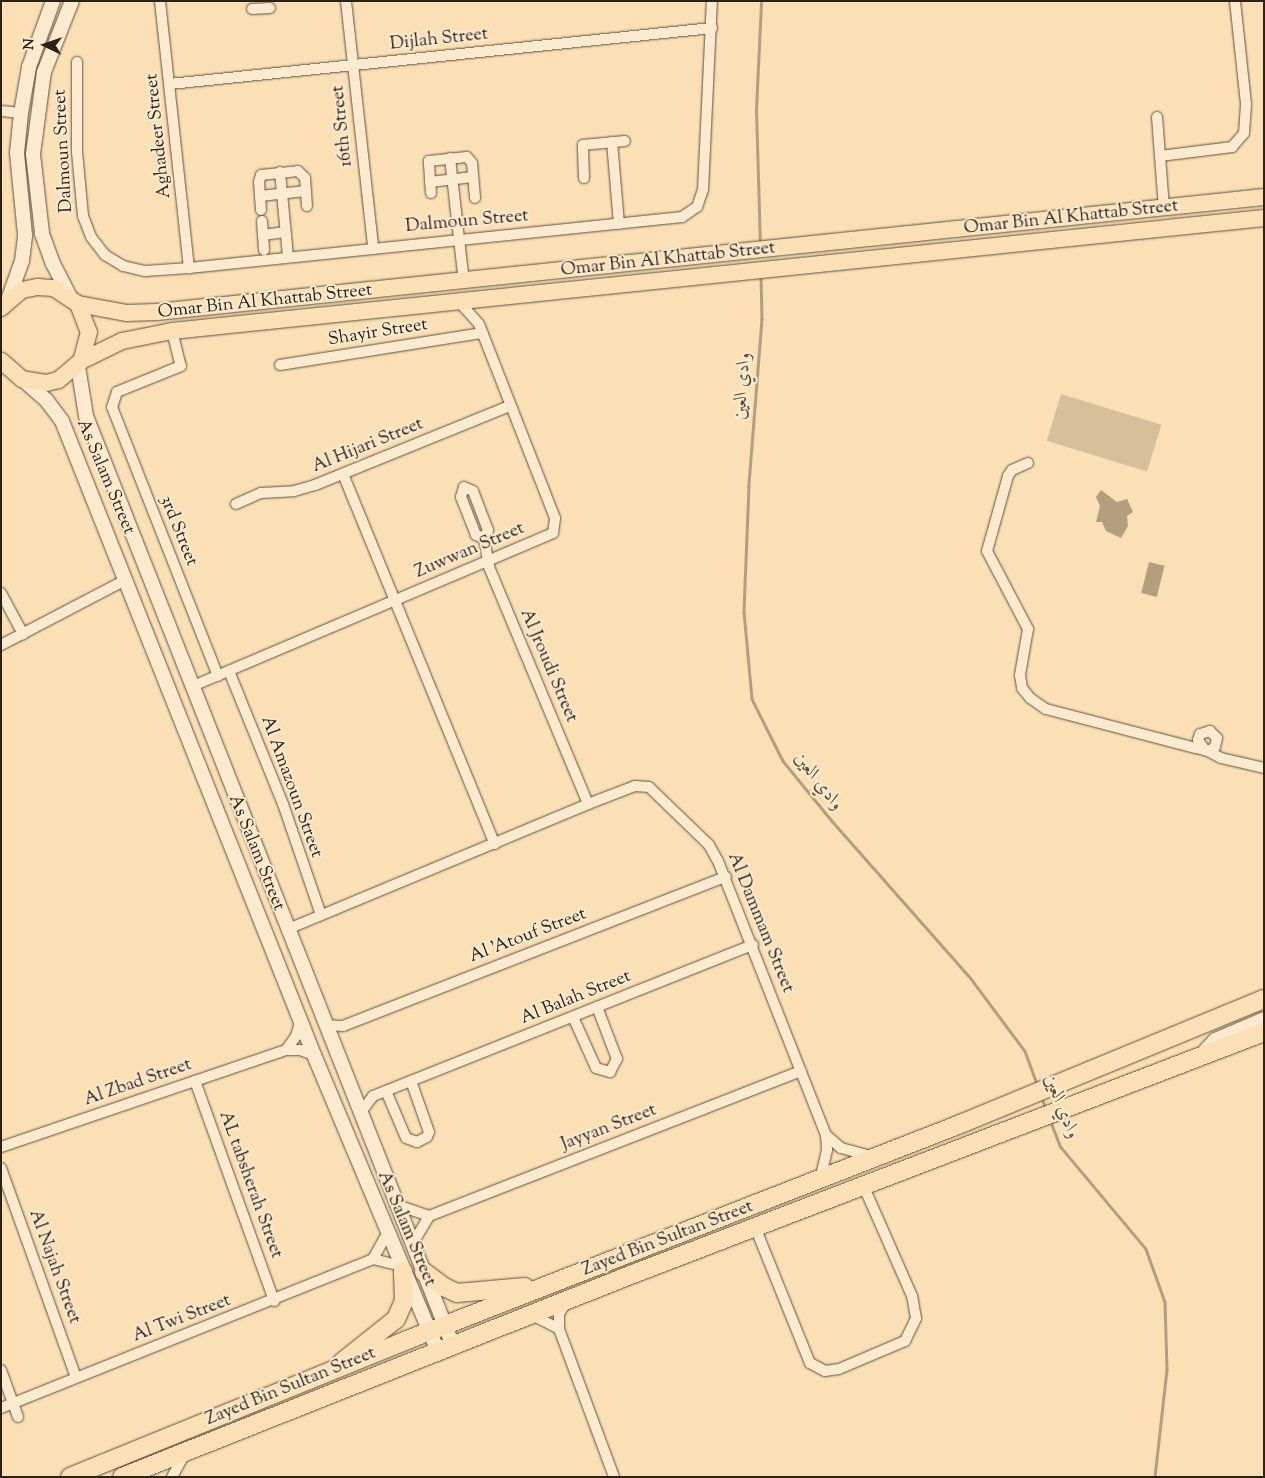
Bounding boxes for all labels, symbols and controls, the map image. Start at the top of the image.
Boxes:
north arrow [20,20,70,70]
street label: Dijlah Street [389,24,489,56]
text: N [20,38,40,50]
street label: Aghadeer Street [142,72,176,200]
street label: 16th Street [328,84,358,168]
street label: Dalmoun Street [50,89,78,213]
street label: Omar Bin Al Khattab Street [963,196,1179,240]
street label: Dalmoun Street [405,206,529,238]
street label: Omar Bin Al Khattab Street [560,238,776,282]
street label: Omar Bin Al Khattab Street [157,280,373,324]
street label: Shayir Street [327,314,429,352]
water label: وادي العين [729,351,757,421]
street label: Al Hijari Street [309,414,427,478]
street label: As Salam Street [71,416,139,538]
street label: 3rd Street [154,492,202,570]
street label: Zuwwan Street [412,518,528,584]
street label: Al Jroudi Street [514,606,582,726]
street label: Al Amazoun Street [255,713,327,861]
water label: وادي العين [788,748,848,816]
street label: As Salam Street [223,792,289,914]
street label: Al Dammam Street [722,850,798,996]
street label: Al 'Atouf Street [466,904,590,968]
street label: Al Balah Street [518,966,634,1030]
street label: Al Zbad Street [81,1055,195,1111]
water label: وادي العين [1038,1071,1084,1143]
street label: Jayyan Street [558,1100,660,1156]
street label: AL tabsherah Street [213,1108,287,1262]
street label: As Salam Street [372,1168,440,1290]
street label: Zayed Bin Sultan Street [579,1196,757,1282]
street label: Al Najah Street [23,1207,85,1327]
street label: Al Twi Street [130,1290,234,1348]
street label: Zayed Bin Sultan Street [203,1343,379,1431]

